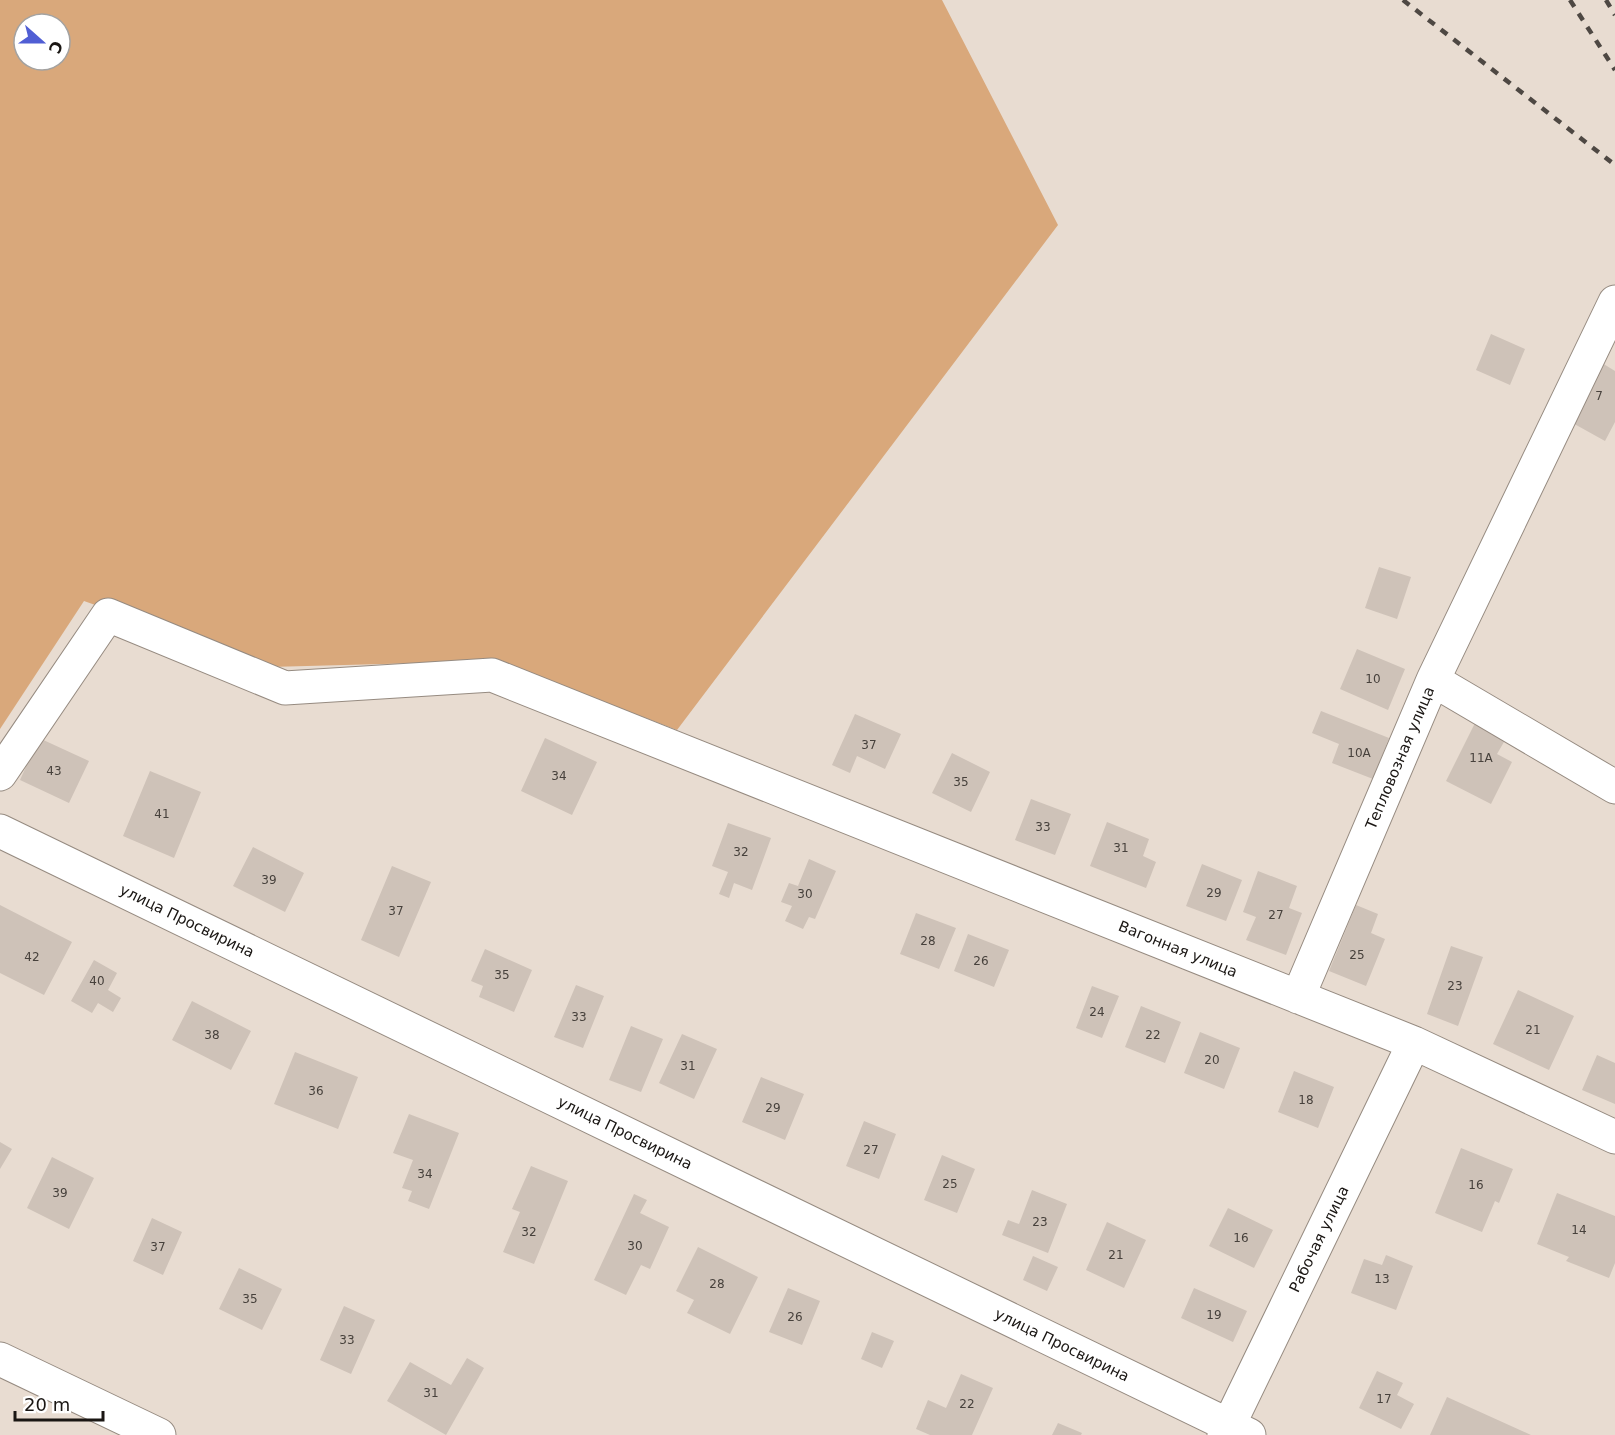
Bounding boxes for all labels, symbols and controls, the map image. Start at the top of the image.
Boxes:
north arrow [12,12,72,72]
text: С [45,38,67,56]
house number: 7 [1595,389,1603,403]
house number: 10 [1365,672,1381,686]
street label: Тепловозная улица [1361,684,1438,833]
house number: 37 [861,738,877,752]
house number: 10А [1347,746,1372,760]
house number: 11А [1469,751,1494,765]
house number: 43 [46,764,62,778]
house number: 34 [551,769,567,783]
house number: 35 [953,775,969,789]
house number: 41 [154,807,170,821]
house number: 33 [1035,820,1051,834]
house number: 31 [1113,841,1129,855]
house number: 32 [733,845,749,859]
house number: 39 [261,873,277,887]
street label: улица Просвирина [117,881,257,961]
house number: 29 [1206,886,1222,900]
house number: 30 [797,887,813,901]
house number: 37 [388,904,404,918]
house number: 27 [1268,908,1284,922]
street label: Вагонная улица [1116,917,1240,981]
house number: 28 [920,934,936,948]
house number: 25 [1349,948,1365,962]
house number: 42 [24,950,40,964]
house number: 26 [973,954,989,968]
house number: 35 [494,968,510,982]
house number: 40 [89,974,105,988]
house number: 23 [1447,979,1463,993]
house number: 24 [1089,1005,1105,1019]
house number: 33 [571,1010,587,1024]
house number: 21 [1525,1023,1541,1037]
house number: 38 [204,1028,220,1042]
house number: 22 [1145,1028,1161,1042]
house number: 20 [1204,1053,1220,1067]
house number: 31 [680,1059,696,1073]
house number: 36 [308,1084,324,1098]
street label: улица Просвирина [555,1093,695,1173]
house number: 18 [1298,1093,1314,1107]
house number: 29 [765,1101,781,1115]
house number: 27 [863,1143,879,1157]
house number: 34 [417,1167,433,1181]
house number: 25 [942,1177,958,1191]
house number: 16 [1468,1178,1484,1192]
street label: Рабочая улица [1285,1183,1353,1295]
house number: 39 [52,1186,68,1200]
house number: 23 [1032,1215,1048,1229]
house number: 14 [1571,1223,1587,1237]
house number: 32 [521,1225,537,1239]
house number: 16 [1233,1231,1249,1245]
house number: 30 [627,1239,643,1253]
house number: 37 [150,1240,166,1254]
house number: 21 [1108,1248,1124,1262]
house number: 13 [1374,1272,1390,1286]
house number: 28 [709,1277,725,1291]
house number: 35 [242,1292,258,1306]
street label: улица Просвирина [992,1305,1132,1385]
house number: 19 [1206,1308,1222,1322]
house number: 26 [787,1310,803,1324]
house number: 33 [339,1333,355,1347]
scale bar [15,1384,104,1422]
house number: 31 [423,1386,439,1400]
house number: 17 [1376,1392,1392,1406]
text: 20 m [24,1394,70,1415]
house number: 22 [959,1397,975,1411]

